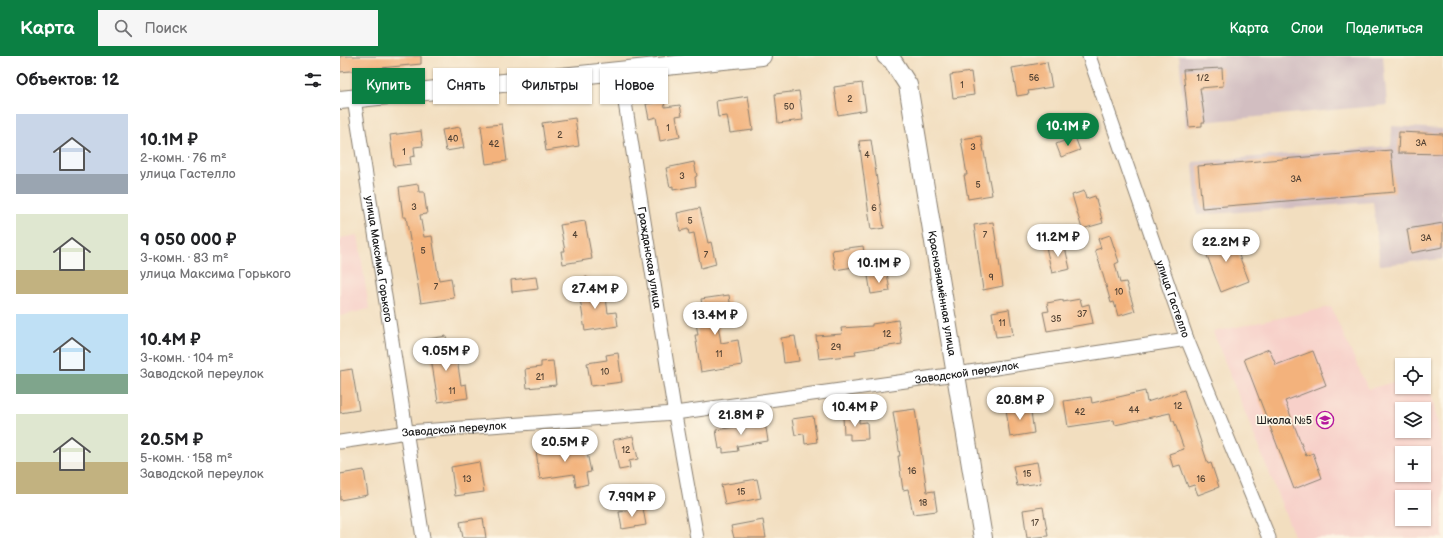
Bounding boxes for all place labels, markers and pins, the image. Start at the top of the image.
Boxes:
pin: 10.1M ₽ [1031,113,1105,147]
pin: 11.2M ₽ [1021,224,1095,258]
pin: 22.2M ₽ [1189,229,1263,263]
pin: 10.1M ₽ [842,250,916,284]
pin: 27.4M ₽ [558,276,632,310]
pin: 13.4M ₽ [678,302,752,336]
pin: 9.05M ₽ [409,338,483,372]
pin: 20.8M ₽ [983,387,1057,421]
pin: 10.4M ₽ [818,394,892,428]
pin: 21.8M ₽ [704,402,778,436]
school or university icon: Школа №5 [1315,410,1335,430]
place label: Школа №5 [1256,414,1312,427]
pin: 20.5M ₽ [528,429,602,463]
pin: 7.99M ₽ [595,484,669,518]

